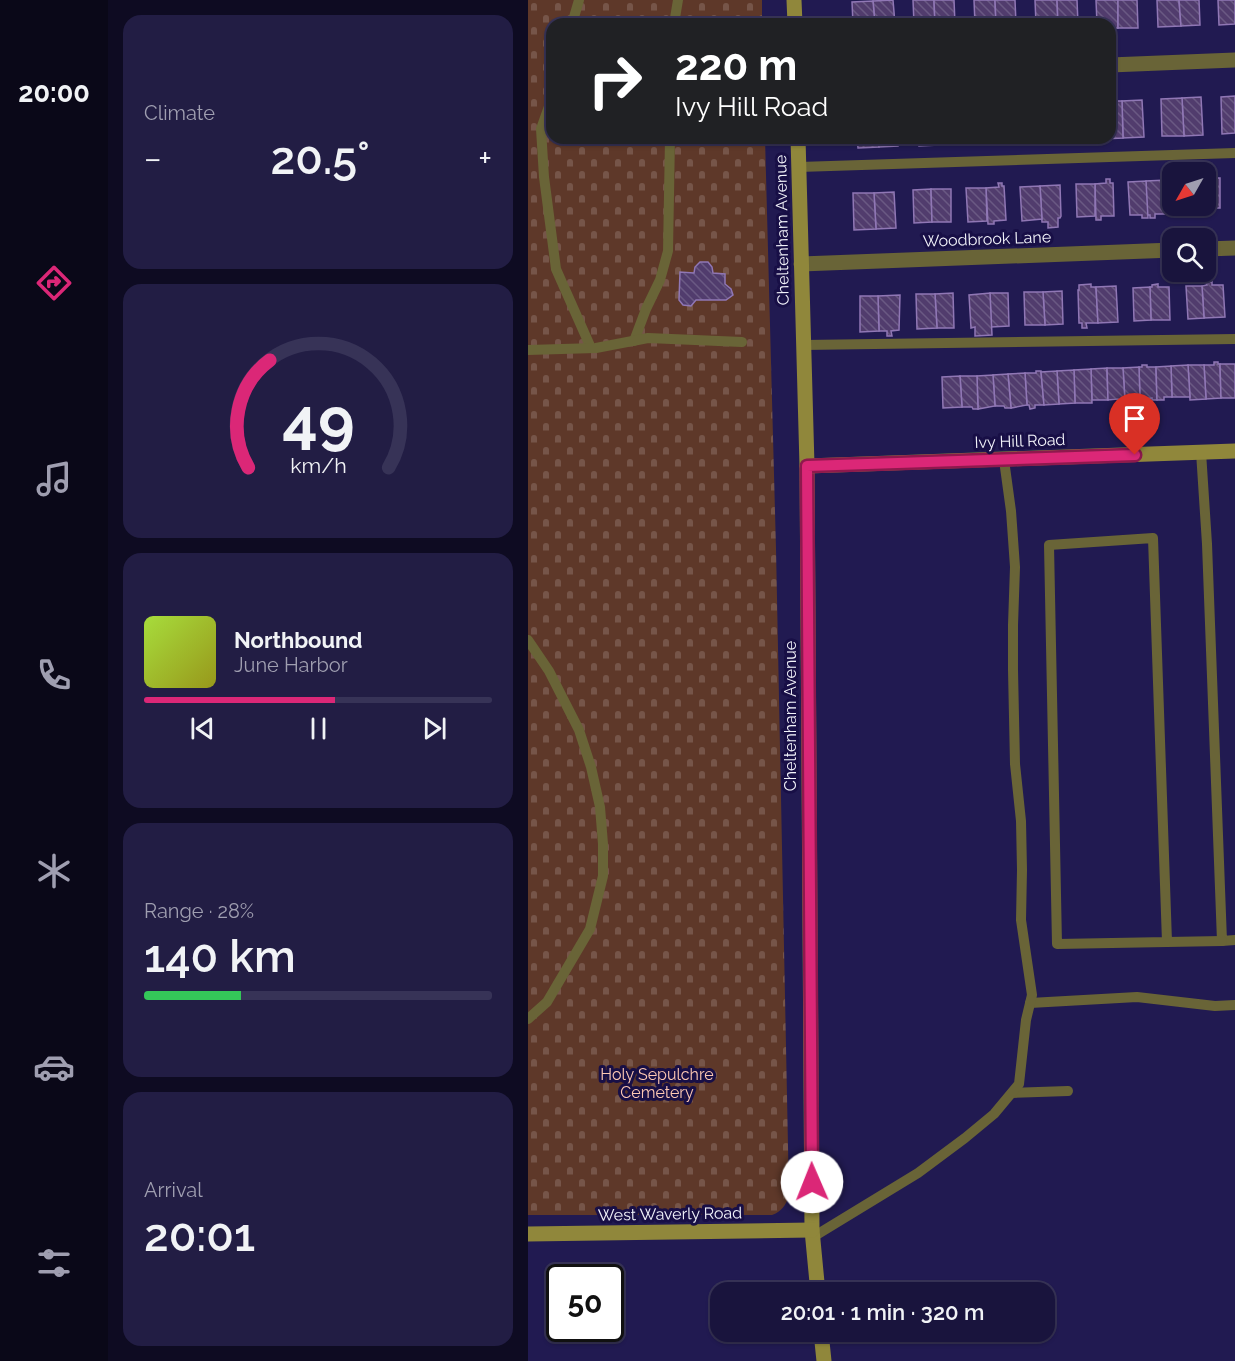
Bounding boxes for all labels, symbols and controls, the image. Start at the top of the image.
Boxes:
text: 220 m [675,41,797,90]
icon: right [576,42,654,120]
text: 20:00 [18,77,90,108]
text: Ivy Hill Road [675,91,828,122]
text: Climate [144,101,215,125]
text: 20.5° [270,132,370,185]
text: − [144,139,162,178]
text: + [478,139,492,178]
street label: Cheltenham Avenue [771,155,793,305]
north arrow [1162,162,1216,216]
map controls [1162,162,1216,282]
street label: Woodbrook Lane [923,227,1051,251]
button: search [1162,228,1216,282]
icon: directions [33,262,75,304]
text: 49 [282,383,354,457]
pin [1109,393,1160,455]
icon: arrive [1118,402,1151,435]
street label: Ivy Hill Road [974,430,1066,452]
text: km/h [290,454,346,479]
icon: music [33,458,75,500]
text: Northbound [234,627,363,653]
street label: Cheltenham Avenue [781,641,800,791]
text: June Harbor [234,653,348,677]
icon: phone [33,654,75,696]
icon: previous [186,712,219,745]
icon: pause [302,712,335,745]
icon: next [418,712,451,745]
icon: climate [33,850,75,892]
text: Range · 28% [144,899,254,923]
text: 140 km [144,930,296,983]
icon: car [33,1046,75,1088]
park label: Holy Sepulchre Cemetery [600,1065,714,1102]
position arrow [780,1150,844,1214]
text: Arrival [144,1178,203,1202]
street label: West Waverly Road [598,1203,742,1225]
text: 20:01 [144,1209,255,1262]
icon: filters [33,1242,75,1284]
speed limit sign: 50 [546,1264,624,1342]
text: 20:01 · 1 min · 320 m [781,1299,984,1325]

